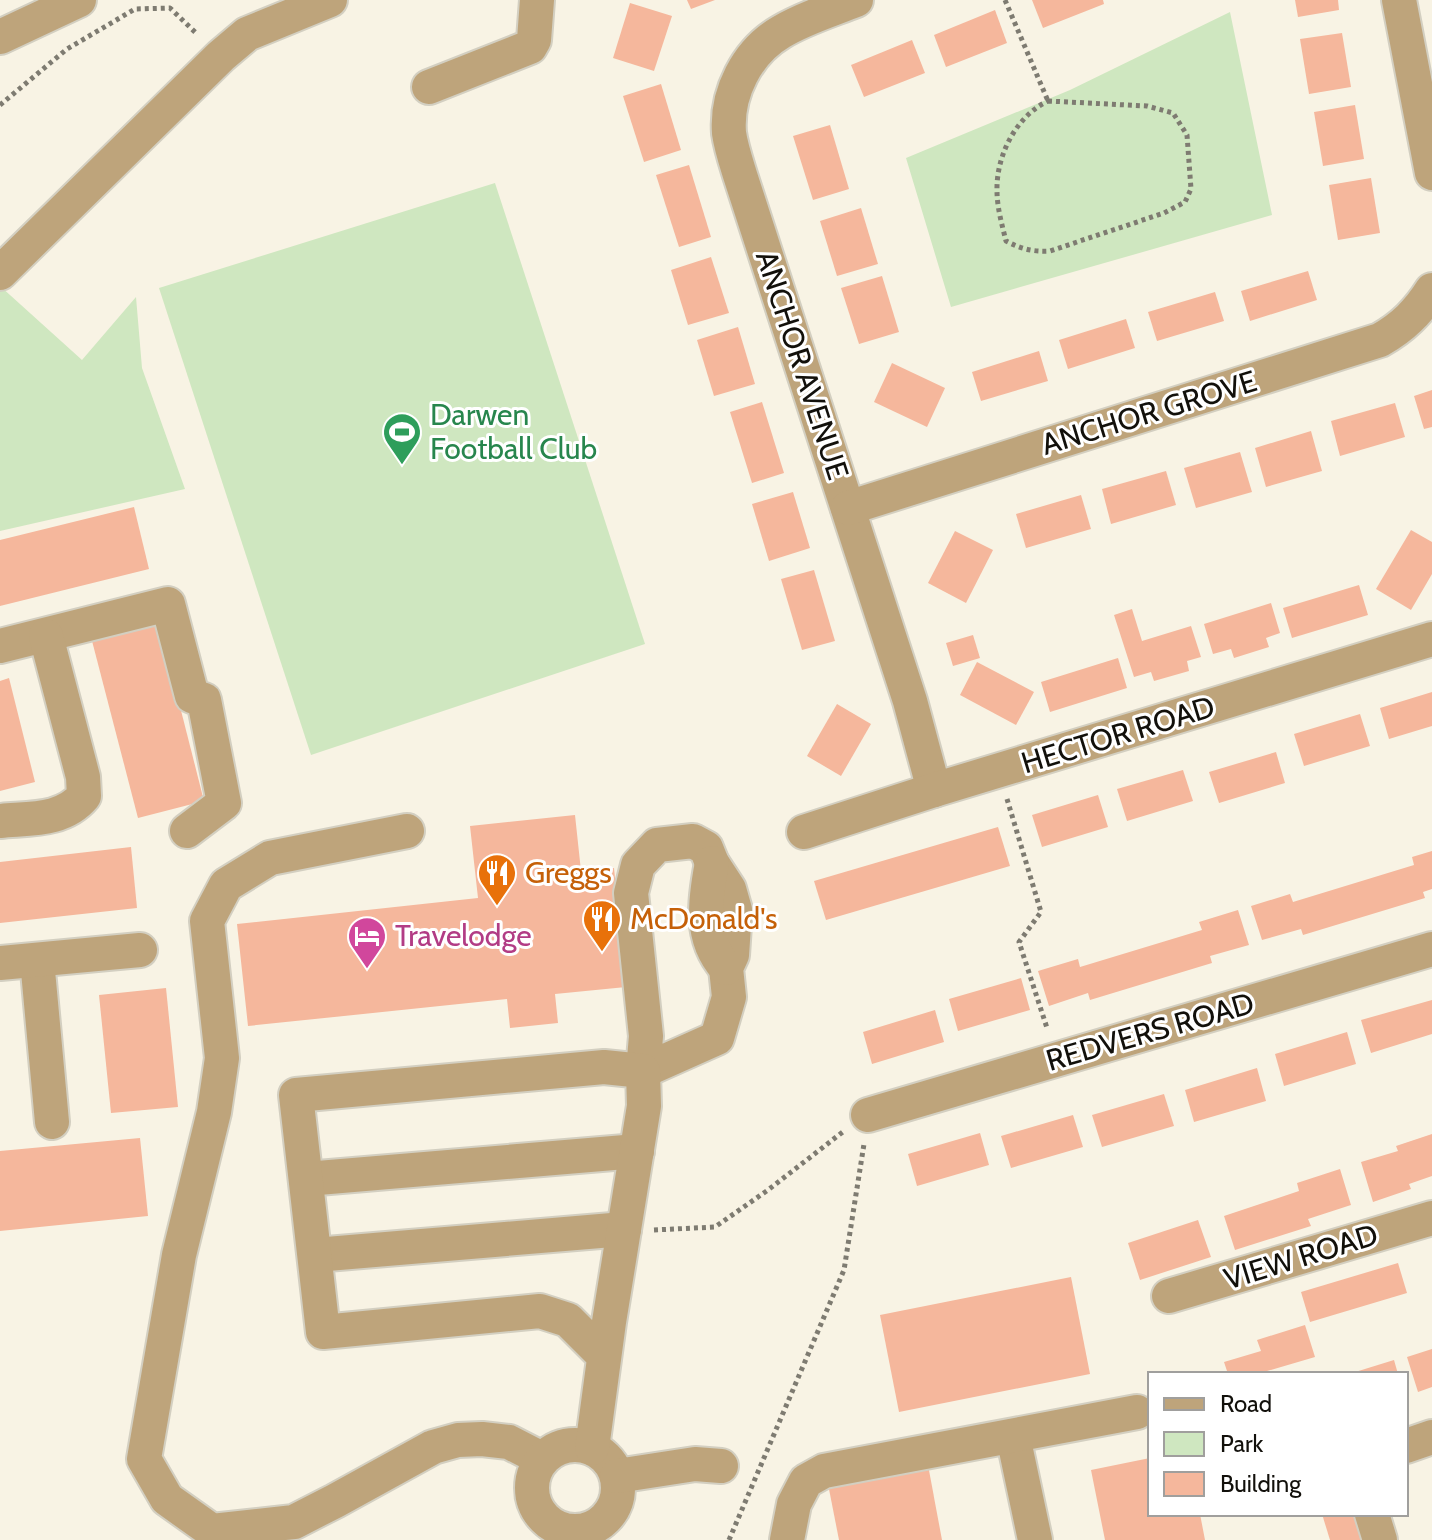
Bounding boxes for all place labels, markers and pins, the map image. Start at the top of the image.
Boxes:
place label: Darwen Football Club [430,396,597,467]
sports icon: Darwen Football Club [381,411,423,466]
restaurant icon: Greggs [476,852,518,907]
place label: Greggs [525,854,612,891]
restaurant icon: McDonald's [581,898,623,953]
place label: McDonald's [630,900,777,937]
hotel icon: Travelodge [346,915,388,970]
place label: Travelodge [395,917,532,954]

